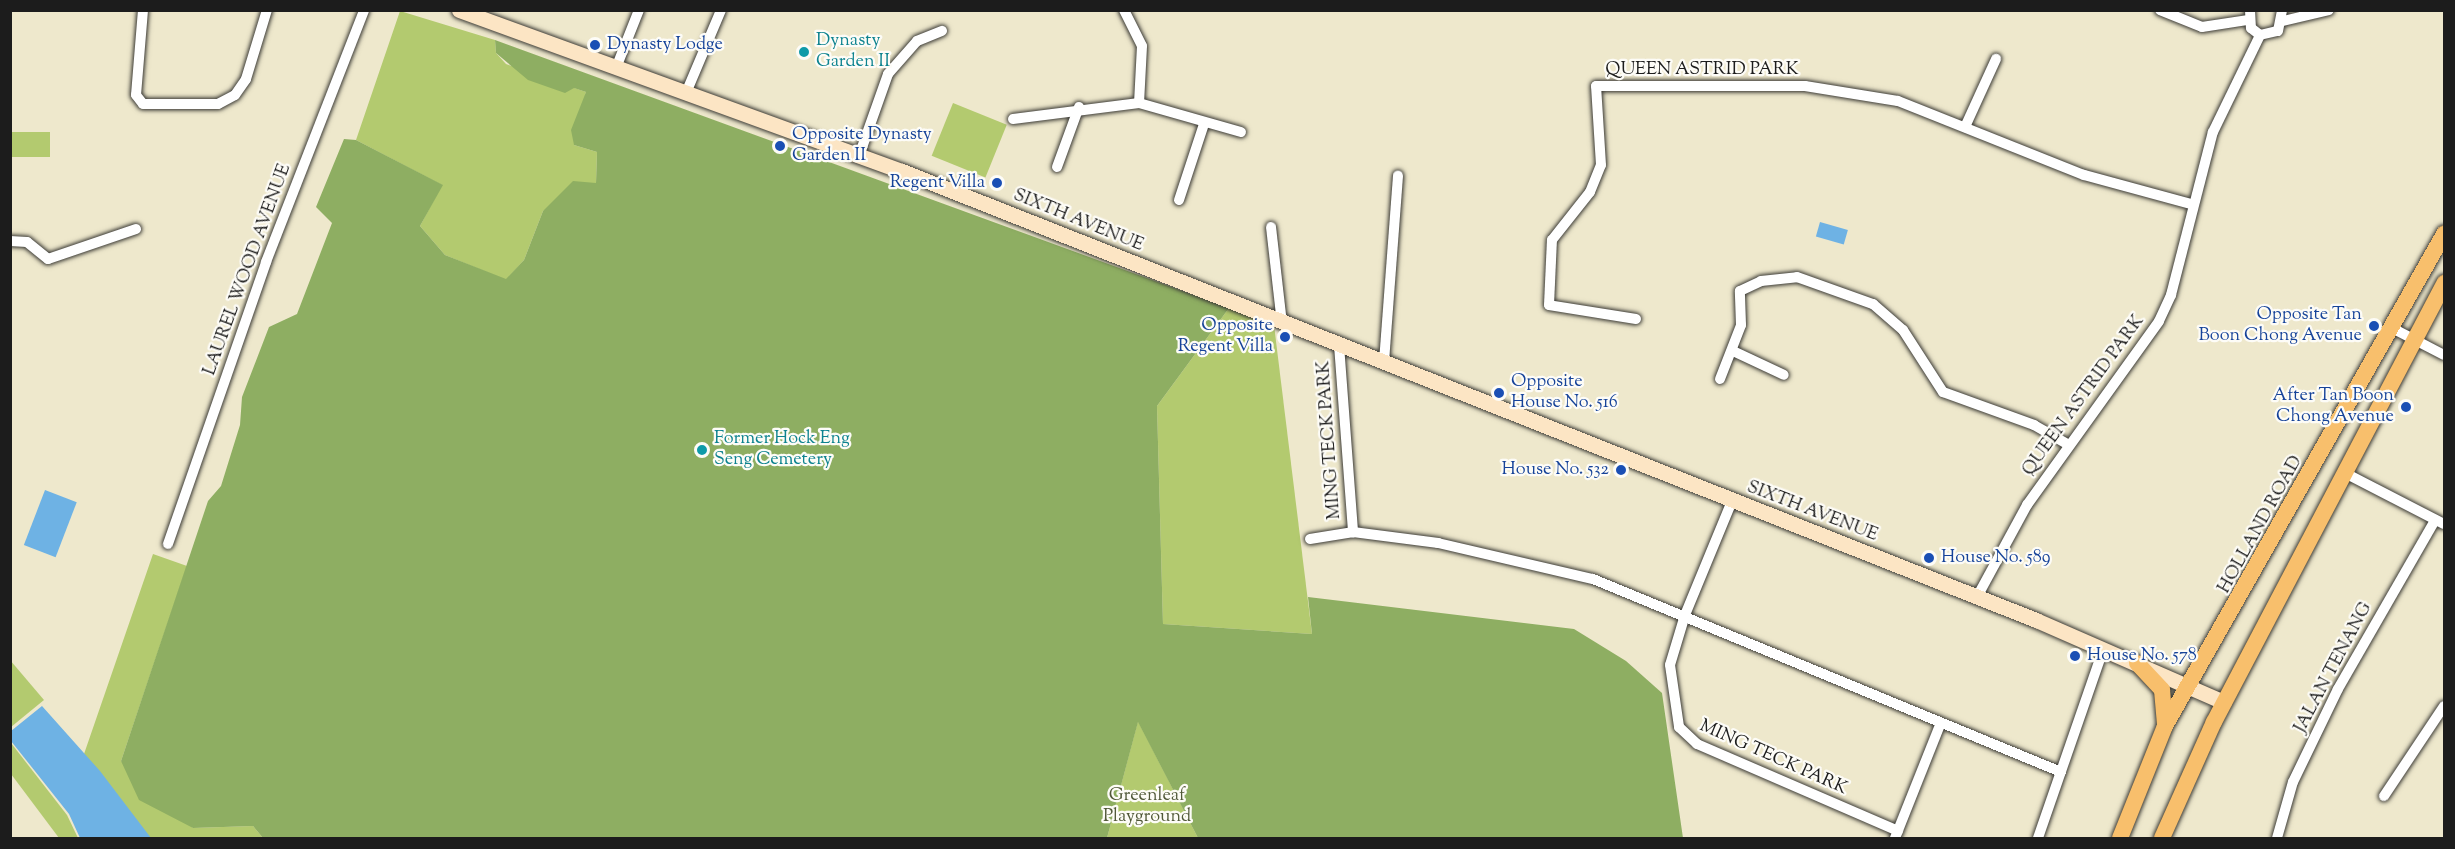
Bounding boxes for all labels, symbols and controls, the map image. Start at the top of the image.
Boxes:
place label: Dynasty Garden II [816,31,890,74]
place label: Dynasty Lodge [607,34,723,56]
marker: Dynasty Lodge [588,38,602,52]
marker: Dynasty Garden II [797,45,811,59]
street label: QUEEN ASTRID PARK [1605,59,1799,81]
place label: Opposite Dynasty Garden II [792,125,932,168]
marker: Opposite Dynasty Garden II [773,139,787,153]
street label: LAUREL WOOD AVENUE [200,161,296,379]
place label: Regent Villa [890,172,985,194]
marker: Regent Villa [990,176,1004,190]
street label: SIXTH AVENUE [1010,185,1146,257]
place label: Opposite Tan Boon Chong Avenue [2199,305,2362,348]
street label: QUEEN ASTRID PARK [2018,311,2150,481]
place label: Opposite Regent Villa [1178,316,1273,358]
marker: Opposite Tan Boon Chong Avenue [2367,319,2381,333]
marker: Opposite Regent Villa [1278,330,1292,344]
street label: MING TECK PARK [1314,360,1346,520]
place label: Opposite House No. 516 [1511,372,1618,415]
marker: Opposite House No. 516 [1492,386,1506,400]
place label: After Tan Boon Chong Avenue [2273,386,2394,428]
marker: After Tan Boon Chong Avenue [2399,400,2413,414]
place label: Former Hock Eng Seng Cemetery [714,429,850,472]
marker: Former Hock Eng Seng Cemetery [695,443,709,457]
street label: HOLLAND ROAD [2214,452,2308,598]
place label: House No. 532 [1502,459,1609,481]
marker: House No. 532 [1614,463,1628,477]
street label: SIXTH AVENUE [1744,477,1880,547]
place label: House No. 589 [1941,547,2050,569]
marker: House No. 589 [1922,551,1936,565]
street label: JALAN TENANG [2290,599,2378,737]
place label: House No. 578 [2087,645,2197,667]
marker: House No. 578 [2068,649,2082,663]
street label: MING TECK PARK [1696,716,1850,800]
park label: Greenleaf Playground [1103,786,1191,828]

